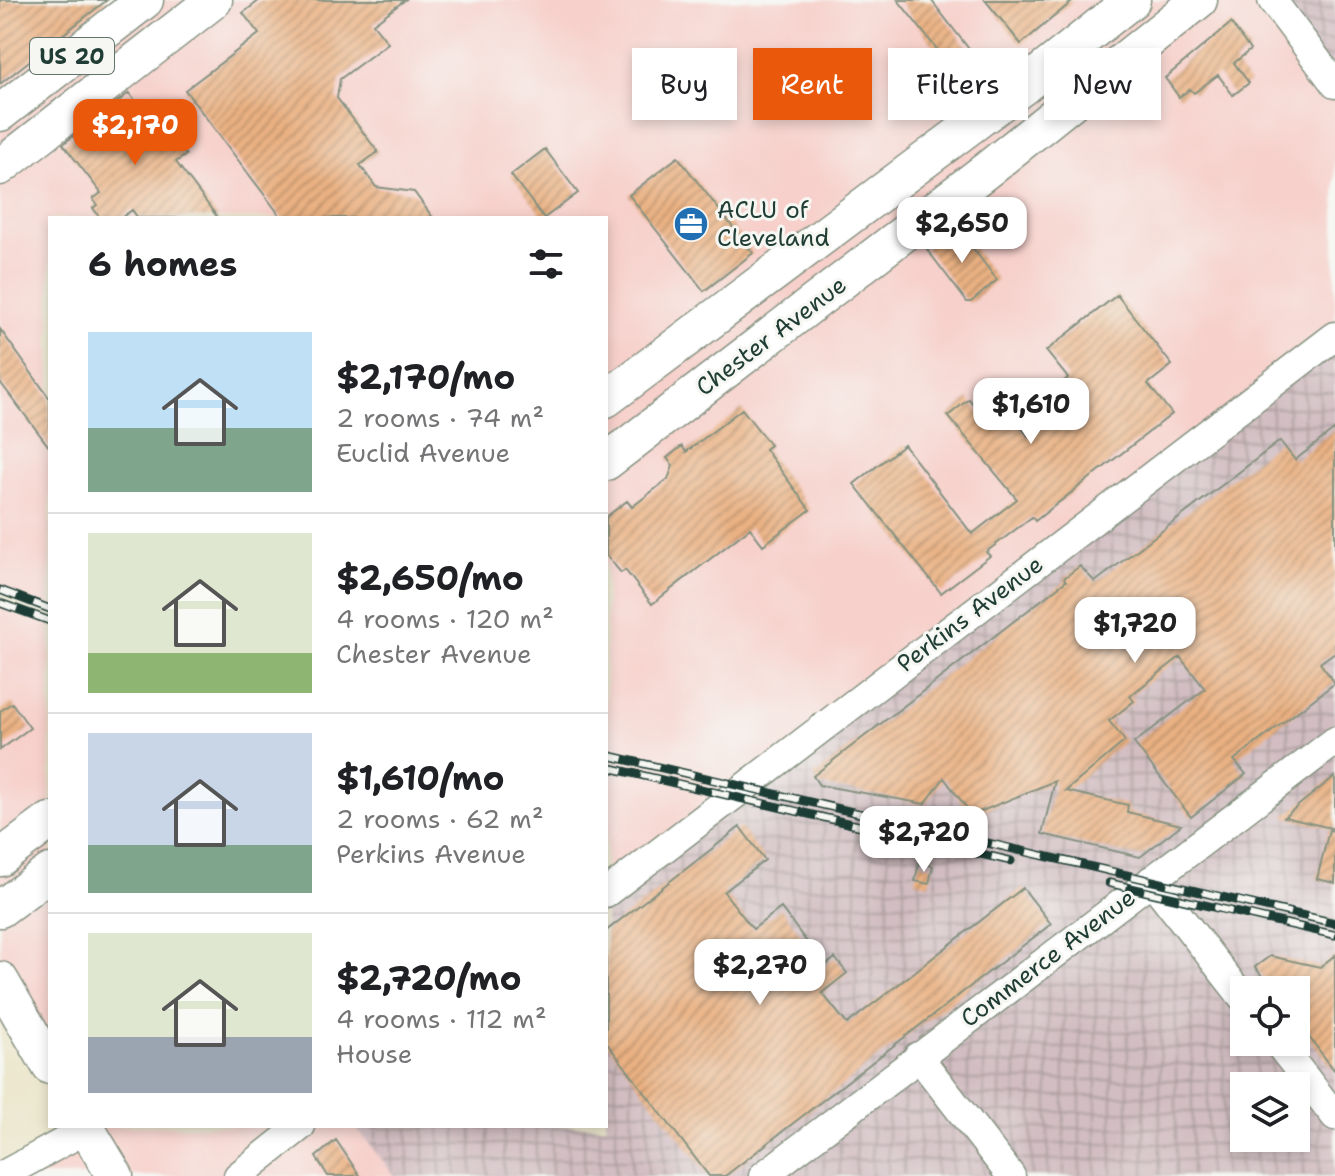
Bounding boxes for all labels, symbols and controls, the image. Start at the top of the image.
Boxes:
road number: US 20 [30,38,114,74]
chip: Buy [632,48,737,120]
chip: Rent [753,48,872,120]
chip: Filters [888,48,1028,120]
chip: New [1044,48,1161,120]
pin: $2,170 [70,99,200,167]
text: $2,170 [91,107,179,142]
place label: ACLU of Cleveland [717,194,830,254]
pin: $2,650 [897,197,1027,265]
office icon: ACLU of Cleveland [672,205,710,243]
text: $2,650 [915,205,1009,240]
text: 6 homes [88,241,237,287]
icon: filters [524,242,568,286]
street label: Chester Avenue [689,269,853,403]
text: $2,170/mo [336,354,515,400]
icon: home [152,364,248,460]
pin: $1,610 [966,378,1096,446]
text: $1,610 [991,386,1071,421]
text: 2 rooms · 74 m² [336,400,544,435]
text: Euclid Avenue [336,435,510,470]
street label: Perkins Avenue [890,548,1050,680]
text: $2,650/mo [336,555,524,601]
icon: home [152,565,248,661]
pin: $1,720 [1070,597,1200,665]
text: 4 rooms · 120 m² [336,601,554,636]
text: $1,720 [1093,605,1177,640]
text: Chester Avenue [336,636,532,671]
text: $1,610/mo [336,755,505,801]
icon: home [152,765,248,861]
text: 2 rooms · 62 m² [336,801,544,836]
pin: $2,720 [859,806,989,874]
text: $2,720 [878,814,970,849]
text: Perkins Avenue [336,836,526,871]
street label: Commerce Avenue [954,882,1142,1034]
pin: $2,270 [695,939,825,1007]
text: $2,270 [712,947,808,982]
text: $2,720/mo [336,955,522,1001]
icon: home [152,965,248,1061]
map controls [1230,976,1310,1152]
button: locate [1230,976,1310,1056]
text: 4 rooms · 112 m² [336,1001,547,1036]
text: House [336,1036,412,1071]
button: layers [1230,1072,1310,1152]

